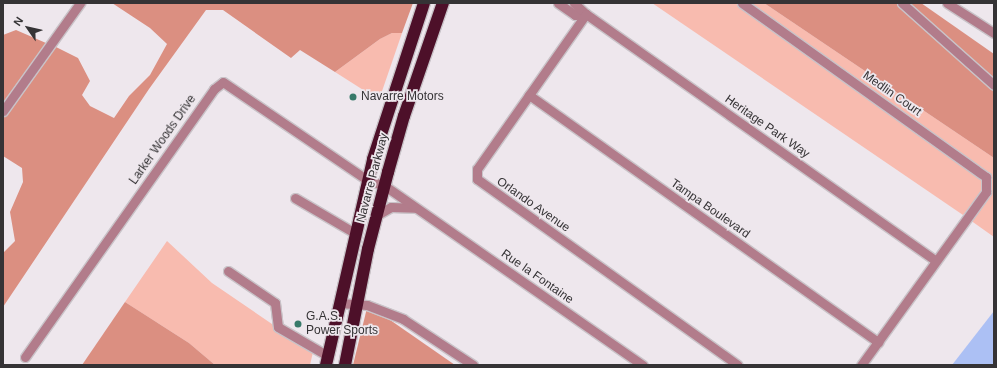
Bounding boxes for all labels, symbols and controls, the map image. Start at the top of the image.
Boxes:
north arrow [8,8,48,48]
text: N [11,15,25,28]
street label: Medlin Court [860,69,924,119]
place label: Navarre Motors [361,90,444,104]
marker: Navarre Motors [348,92,358,102]
street label: Heritage Park Way [722,92,812,162]
street label: Larker Woods Drive [127,93,199,187]
street label: Navarre Parkway [354,132,392,224]
street label: Orlando Avenue [493,174,573,236]
street label: Tampa Boulevard [668,176,752,242]
street label: Rue la Fontaine [498,247,576,307]
place label: G.A.S. Power Sports [306,310,378,338]
marker: G.A.S. Power Sports [293,319,303,329]

